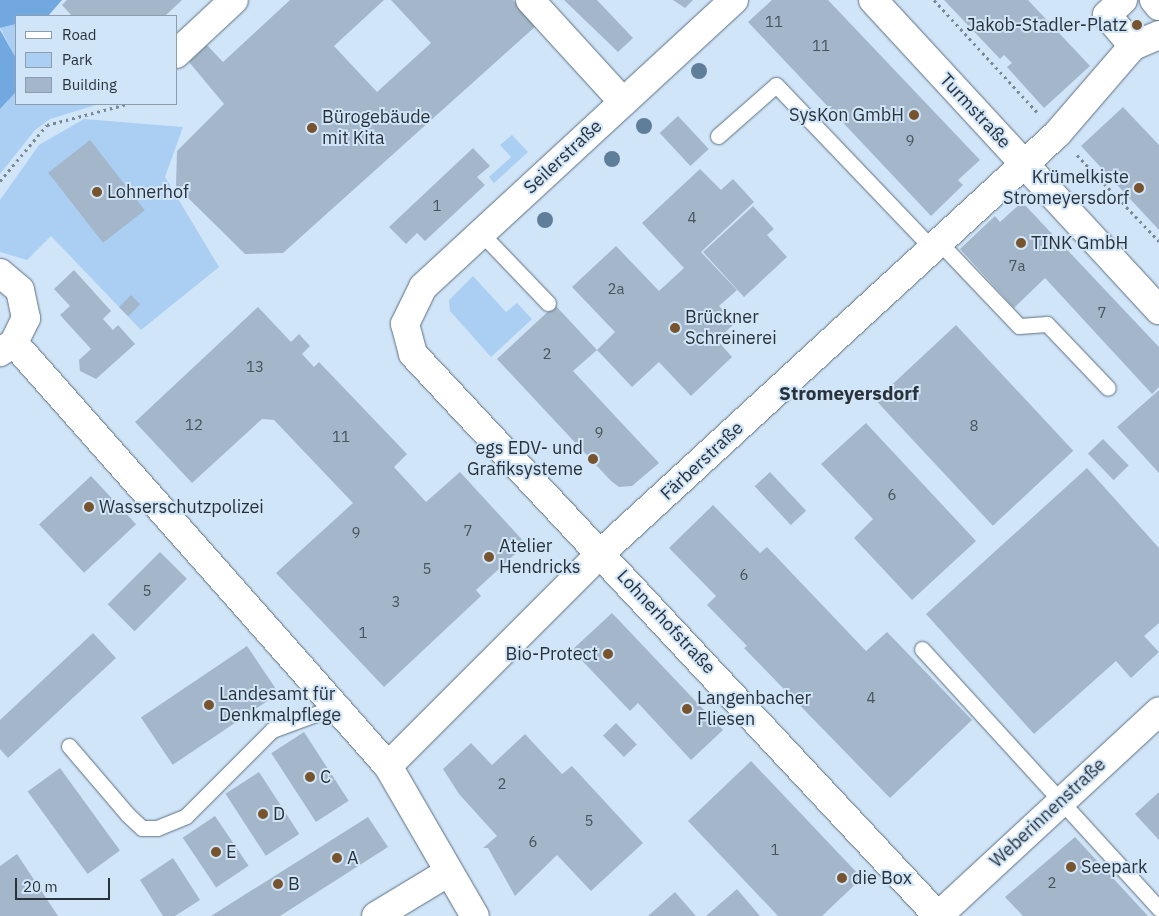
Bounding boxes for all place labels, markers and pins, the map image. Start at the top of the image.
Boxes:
place label: Jakob-Stadler-Platz [966,14,1127,36]
marker: Jakob-Stadler-Platz [1131,19,1143,31]
place label: SysKon GmbH [789,104,904,126]
place label: Bürogebäude mit Kita [322,107,430,150]
marker: SysKon GmbH [908,109,920,121]
marker: Bürogebäude mit Kita [306,122,318,134]
place label: Krümelkiste Stromeyersdorf [1003,167,1129,210]
place label: Lohnerhof [107,181,189,203]
marker: Krümelkiste Stromeyersdorf [1133,182,1145,194]
marker: Lohnerhof [91,186,103,198]
place label: TINK GmbH [1031,232,1128,254]
marker: TINK GmbH [1015,237,1027,249]
place label: Brückner Schreinerei [685,307,777,350]
marker: Brückner Schreinerei [669,322,681,334]
place label: egs EDV- und Grafiksysteme [467,438,583,480]
marker: egs EDV- und Grafiksysteme [587,453,599,465]
place label: Wasserschutzpolizei [99,496,264,518]
marker: Wasserschutzpolizei [83,501,95,513]
place label: Atelier Hendricks [499,536,581,578]
marker: Atelier Hendricks [483,551,495,563]
place label: Bio-Protect [505,643,598,665]
marker: Bio-Protect [602,648,614,660]
place label: Landesamt für Denkmalpflege [219,684,341,726]
place label: Langenbacher Fliesen [697,688,811,731]
marker: Landesamt für Denkmalpflege [203,699,215,711]
marker: Langenbacher Fliesen [681,703,693,715]
place label: C [320,766,331,788]
marker: C [304,771,316,783]
place label: D [273,803,285,825]
marker: D [257,808,269,820]
place label: E [226,841,236,863]
marker: E [210,846,222,858]
place label: A [347,847,359,869]
marker: A [331,852,343,864]
place label: Seepark [1081,856,1147,878]
marker: Seepark [1065,861,1077,873]
place label: die Box [852,867,912,889]
marker: die Box [836,872,848,884]
place label: B [288,873,300,895]
marker: B [272,878,284,890]

